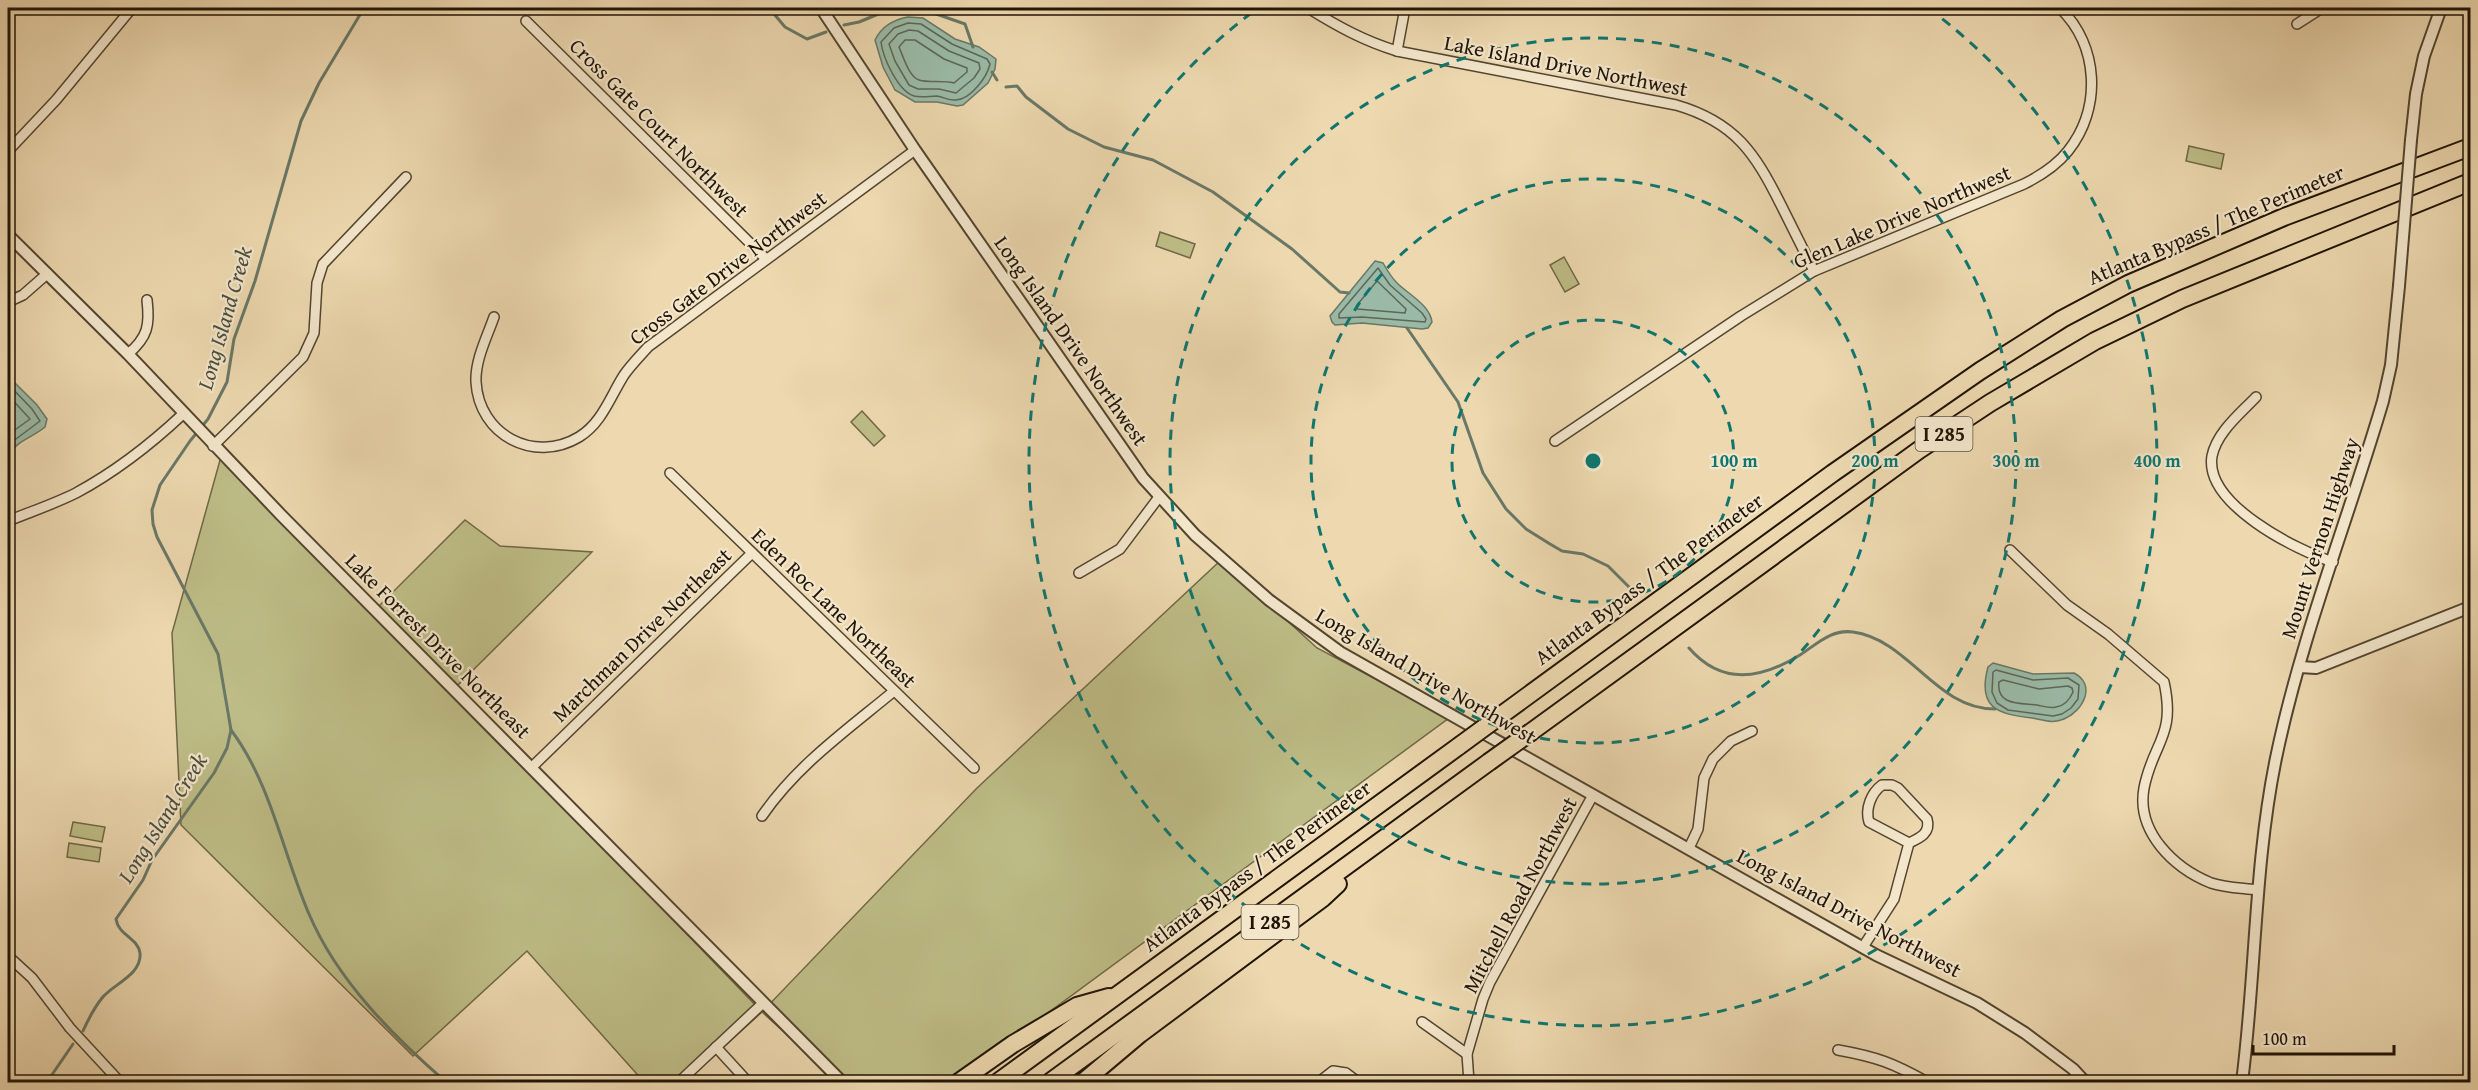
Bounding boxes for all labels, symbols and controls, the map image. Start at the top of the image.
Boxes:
street label: Lake Island Drive Northwest [1442,27,1691,104]
street label: Cross Gate Court Northwest [563,31,756,225]
street label: Glen Lake Drive Northwest [1788,156,2016,276]
street label: Atlanta Bypass / The Perimeter [2083,156,2349,293]
street label: Cross Gate Drive Northwest [622,183,833,352]
street label: Long Island Drive Northwest [987,229,1156,453]
water label: Long Island Creek [188,242,260,394]
road number: I 285 [1916,417,1972,451]
street label: Mount Vernon Highway [2272,433,2367,643]
text: 100 m [1710,447,1758,474]
text: 200 m [1851,447,1899,474]
text: 300 m [1992,447,2040,474]
text: 400 m [2133,447,2181,474]
centre of rings [1583,451,1603,471]
street label: Atlanta Bypass / The Perimeter [1528,485,1770,672]
street label: Eden Roc Lane Northeast [745,520,924,695]
street label: Marchman Drive Northeast [545,540,739,729]
street label: Lake Forrest Drive Northeast [338,546,539,746]
street label: Long Island Drive Northwest [1310,600,1543,752]
water label: Long Island Creek [109,746,215,890]
street label: Atlanta Bypass / The Perimeter [1136,772,1378,959]
street label: Mitchell Road Northwest [1455,790,1585,999]
street label: Long Island Drive Northwest [1731,840,1967,985]
road number: I 285 [1242,905,1298,939]
scale bar [2253,1018,2394,1056]
text: 100 m [2262,1025,2307,1052]

